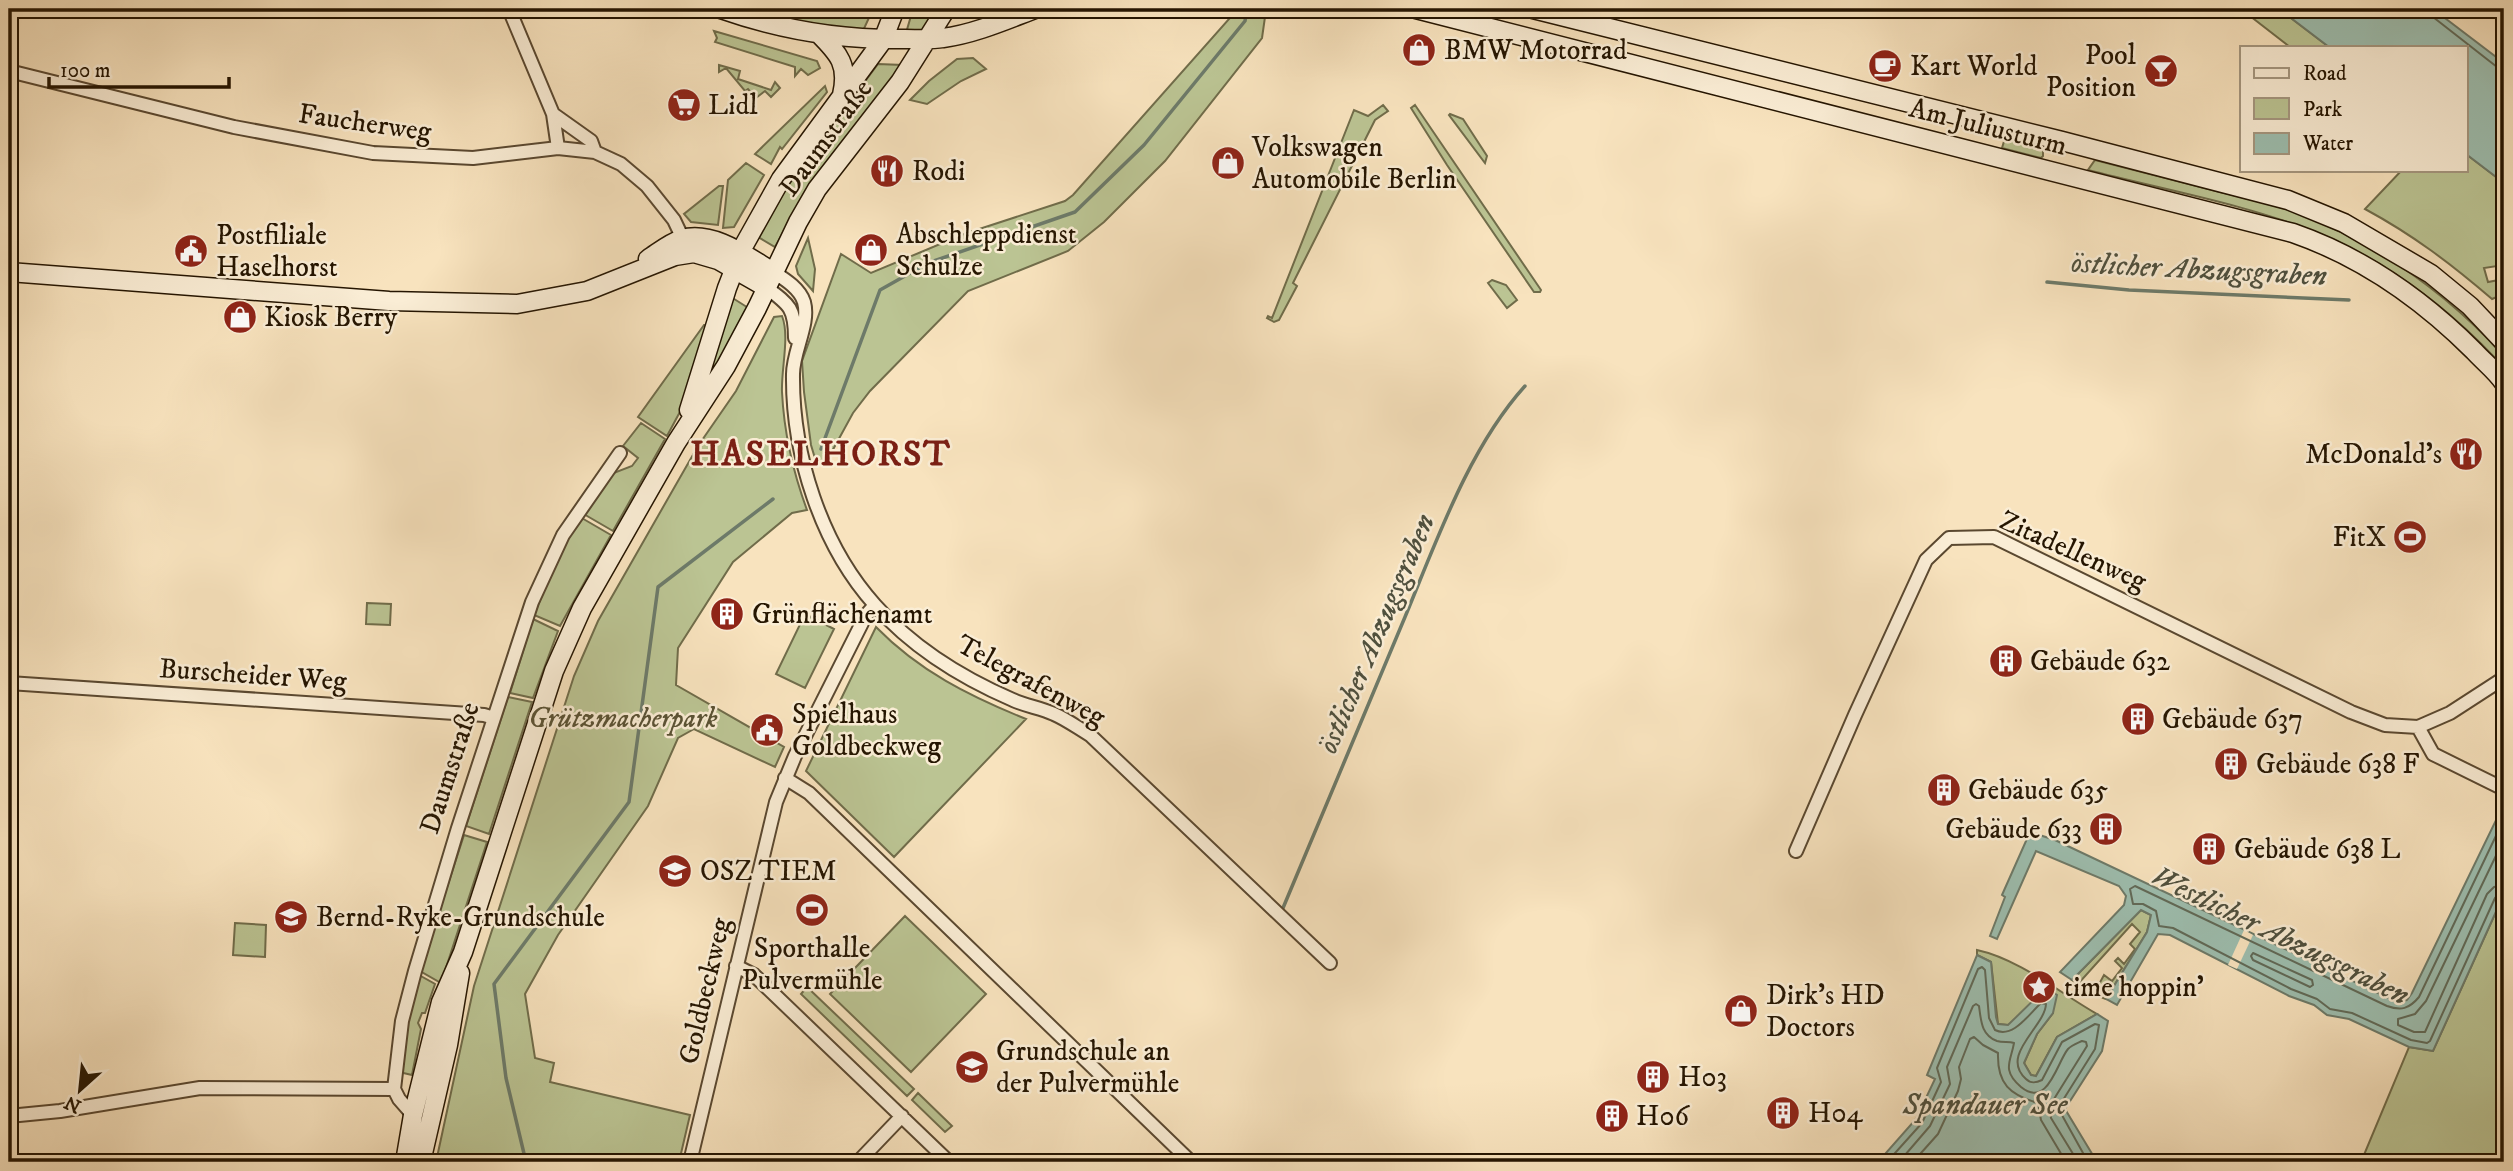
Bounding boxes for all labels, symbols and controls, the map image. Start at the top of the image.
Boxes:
shop icon: BMW Motorrad [1400,31,1438,69]
place label: BMW Motorrad [1444,33,1627,68]
place label: Pool Position [2046,38,2137,105]
scale bar [49,46,229,90]
legend [2240,46,2468,172]
cafe icon: Kart World [1866,47,1904,85]
place label: Kart World [1910,49,2037,84]
bar icon: Pool Position [2142,52,2180,90]
text: 100 m [60,58,111,84]
text: Road [2303,61,2347,87]
street label: Daumstraße [772,73,880,203]
supermarket icon: Lidl [665,86,703,124]
place label: Lidl [708,88,758,123]
street label: Am Juliusturm [1905,90,2071,164]
street label: Faucherweg [296,96,434,150]
text: Park [2303,97,2343,123]
place label: Volkswagen Automobile Berlin [1251,130,1457,197]
text: Water [2302,131,2353,157]
shop icon: Volkswagen Automobile Berlin [1209,144,1247,182]
restaurant icon: Rodi [868,152,906,190]
place label: Rodi [912,154,965,189]
place label: Abschleppdienst Schulze [896,217,1077,284]
place label: Postfiliale Haselhorst [216,218,338,285]
shop icon: Abschleppdienst Schulze [852,231,890,269]
public building icon: Postfiliale Haselhorst [172,232,210,270]
water label: östlicher Abzugsgraben [2070,245,2328,295]
shop icon: Kiosk Berry [221,298,259,336]
place label: Kiosk Berry [264,300,398,335]
district label: HASELHORST [690,433,952,477]
restaurant icon: McDonald's [2447,435,2485,473]
place label: McDonald's [2305,437,2442,472]
street label: Zitadellenweg [1994,503,2152,599]
water label: östlicher Abzugsgraben [1310,509,1444,759]
sports icon: FitX [2391,518,2429,556]
place label: FitX [2332,520,2386,555]
building icon: Grünflächenamt [708,595,746,633]
place label: Grünflächenamt [752,597,932,632]
street label: Telegrafenweg [950,627,1112,735]
building icon: Gebäude 632 [1987,642,2025,680]
place label: Gebäude 632 [2030,644,2170,679]
street label: Burscheider Weg [158,651,348,699]
place label: Spielhaus Goldbeckweg [792,697,942,764]
street label: Daumstraße [412,698,488,838]
building icon: Gebäude 637 [2119,700,2157,738]
park label: Grützmacherpark [529,701,718,736]
place label: Gebäude 637 [2162,702,2303,737]
public building icon: Spielhaus Goldbeckweg [748,711,786,749]
building icon: Gebäude 638 F [2212,745,2250,783]
place label: Gebäude 638 F [2256,747,2419,782]
building icon: Gebäude 635 [1925,771,1963,809]
place label: Gebäude 635 [1968,773,2108,808]
building icon: Gebäude 633 [2087,810,2125,848]
place label: Gebäude 633 [1945,812,2082,847]
building icon: Gebäude 638 L [2190,830,2228,868]
place label: Gebäude 638 L [2234,832,2400,867]
school or university icon: OSZ TIEM [656,852,694,890]
place label: OSZ TIEM [700,854,837,889]
water label: Westlicher Abzugsgraben [2145,858,2415,1014]
sports icon: Sporthalle Pulvermühle [793,891,831,929]
school or university icon: Bernd-Ryke-Grundschule [272,898,310,936]
place label: Bernd-Ryke-Grundschule [316,900,605,935]
street label: Goldbeckweg [671,914,739,1068]
place label: Sporthalle Pulvermühle [741,931,883,998]
place icon: time hoppin' [2020,968,2058,1006]
place label: time hoppin' [2064,970,2204,1005]
place label: Dirk’s HD Doctors [1766,978,1885,1045]
shop icon: Dirk’s HD Doctors [1722,992,1760,1030]
place label: Grundschule an der Pulvermühle [996,1034,1179,1101]
school or university icon: Grundschule an der Pulvermühle [953,1048,991,1086]
north arrow [46,1056,116,1126]
building icon: H03 [1634,1058,1672,1096]
place label: H03 [1678,1060,1727,1095]
water label: Spandauer See [1902,1087,2068,1124]
text: N [60,1090,85,1118]
building icon: H04 [1764,1094,1802,1132]
place label: H04 [1808,1096,1864,1131]
building icon: H06 [1593,1097,1631,1135]
place label: H06 [1636,1099,1691,1134]

